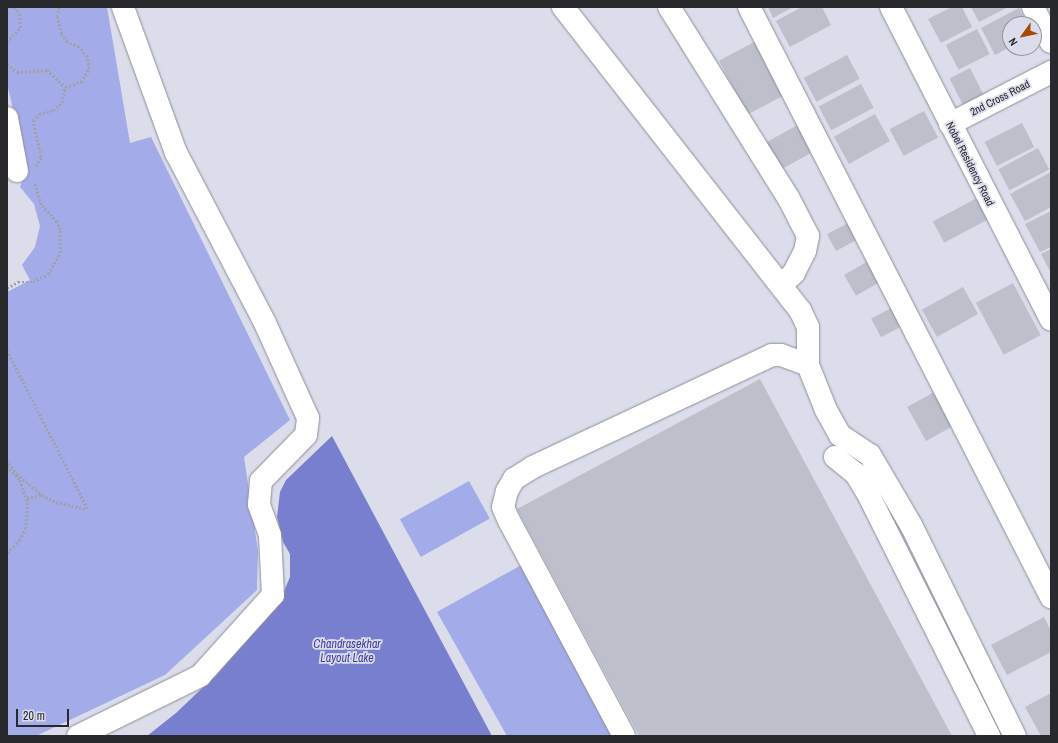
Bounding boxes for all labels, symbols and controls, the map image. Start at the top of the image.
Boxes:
north arrow [1002,16,1042,56]
text: N [1005,35,1020,49]
street label: 2nd Cross Road [968,77,1032,119]
street label: Nobel Residency Road [943,120,997,208]
water label: Chandrasekhar Layout Lake [313,638,381,666]
scale bar [18,701,71,727]
text: 20 m [23,708,45,724]

